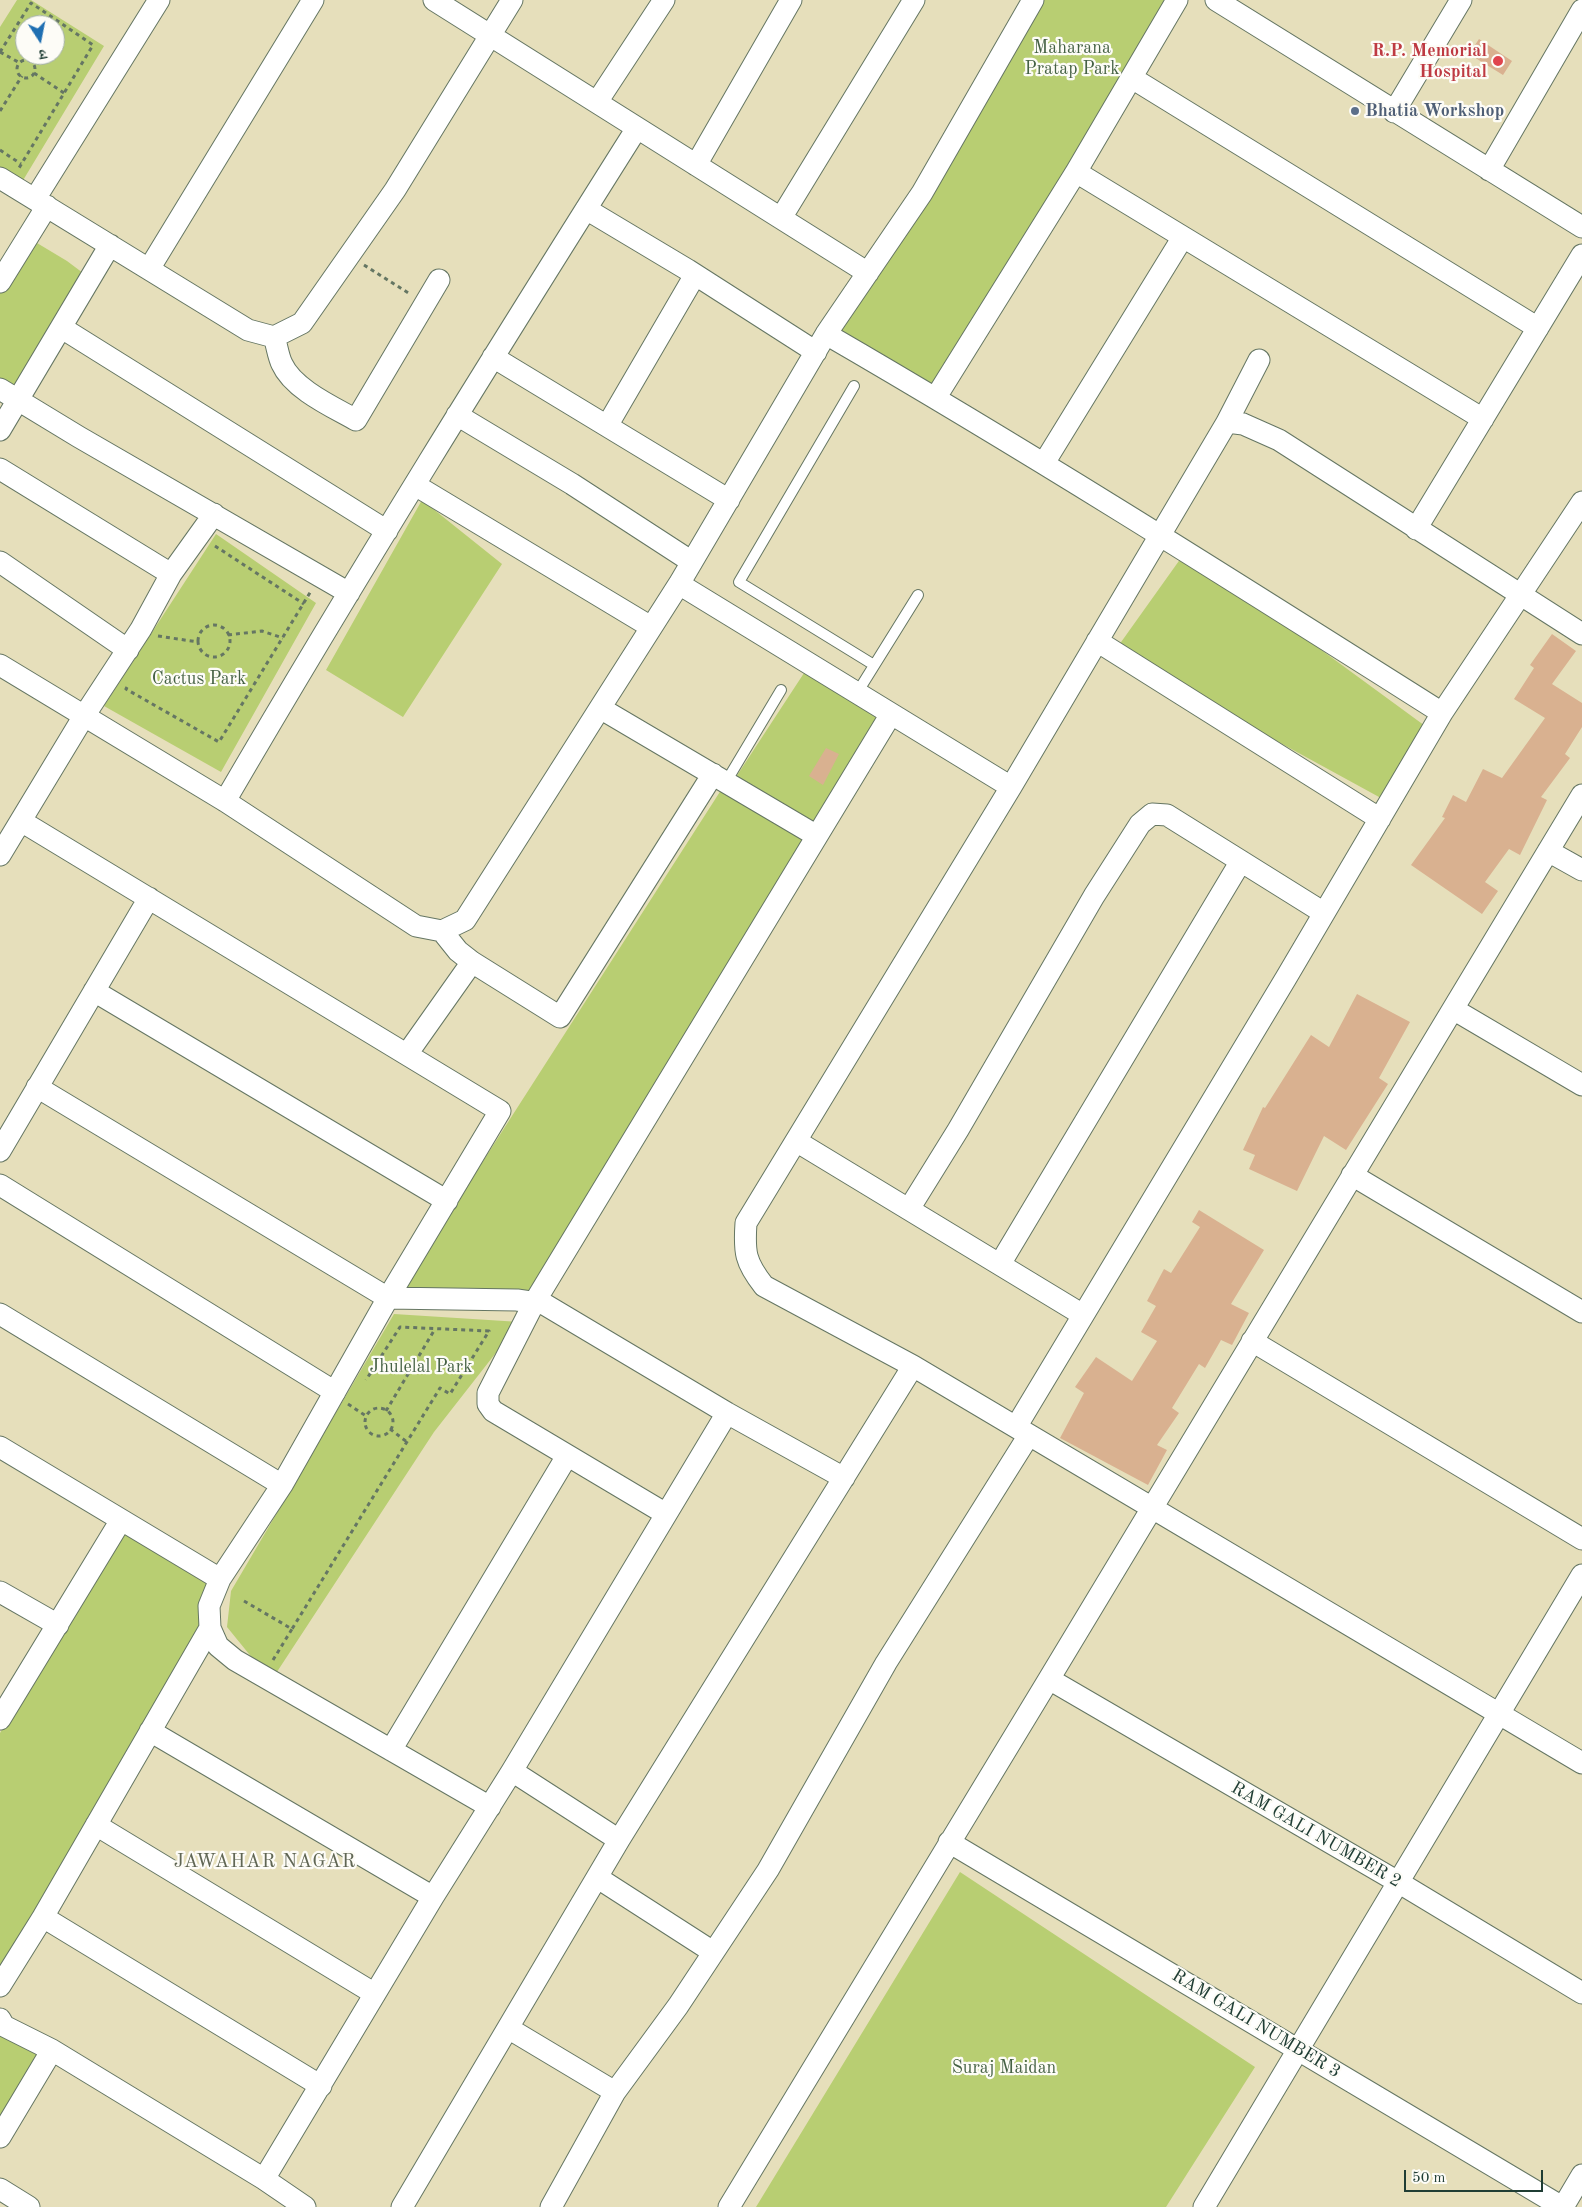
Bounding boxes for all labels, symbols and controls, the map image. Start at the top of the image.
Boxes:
north arrow [15,15,65,65]
park label: Maharana Pratap Park [1024,37,1120,80]
place label: R.P. Memorial Hospital [1372,40,1487,82]
text: उ [38,46,48,61]
marker: R.P. Memorial Hospital [1491,54,1505,68]
place label: Bhatia Workshop [1365,100,1504,122]
marker: Bhatia Workshop [1349,105,1361,117]
park label: Cactus Park [152,668,246,690]
park label: Jhulelal Park [370,1356,472,1378]
street label: RAM GALI NUMBER 2 [1227,1777,1405,1893]
district label: JAWAHAR NAGAR [172,1851,358,1873]
street label: RAM GALI NUMBER 3 [1168,1965,1344,2083]
park label: Suraj Maidan [952,2057,1056,2079]
scale bar [1407,2160,1546,2192]
text: 50 m [1412,2171,1446,2186]

